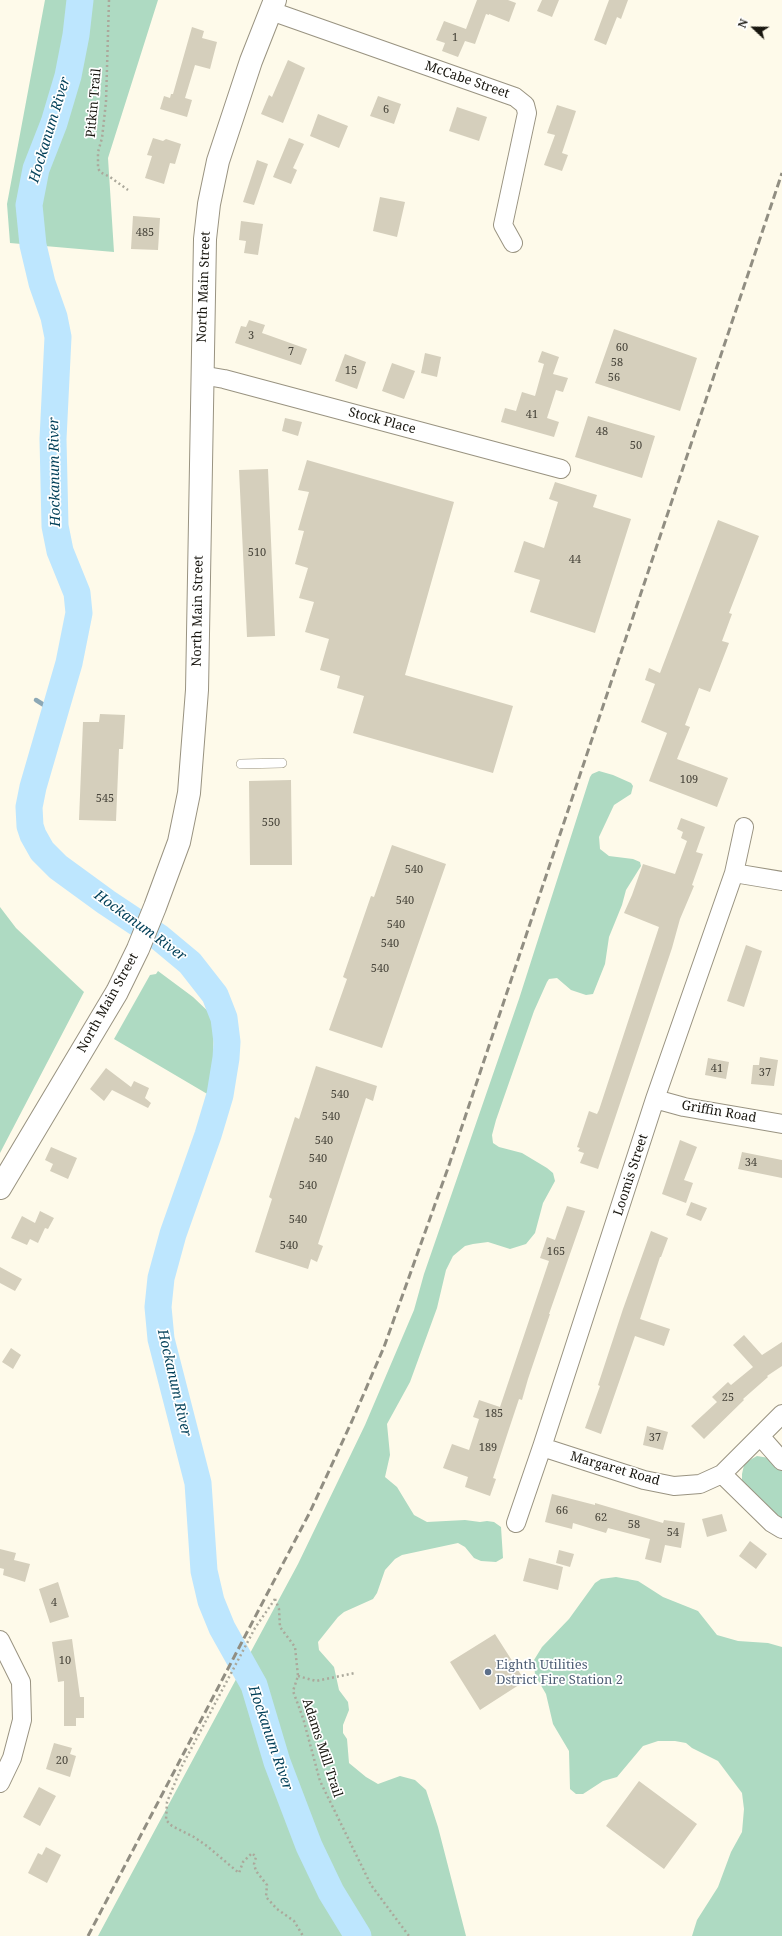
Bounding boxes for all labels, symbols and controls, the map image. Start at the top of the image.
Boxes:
north arrow [734,8,774,48]
text: N [734,16,751,30]
house number: 1 [452,31,458,45]
street label: McCabe Street [423,58,511,102]
street label: Pitkin Trail [83,68,105,138]
water label: Hockanum River [26,75,74,185]
house number: 6 [383,103,389,117]
house number: 485 [136,226,154,240]
street label: North Main Street [194,231,214,343]
house number: 3 [248,329,254,343]
house number: 60 [616,341,628,355]
house number: 7 [288,345,294,359]
house number: 58 [611,356,623,370]
house number: 15 [345,364,357,378]
house number: 56 [608,371,620,385]
street label: Stock Place [347,405,417,437]
house number: 41 [526,408,538,422]
water label: Hockanum River [46,417,64,527]
house number: 48 [596,425,608,439]
house number: 50 [630,439,642,453]
house number: 510 [248,546,266,560]
house number: 44 [569,553,581,567]
street label: North Main Street [189,555,207,667]
house number: 109 [680,773,698,787]
house number: 545 [96,792,114,806]
house number: 550 [262,816,280,830]
house number: 540 [405,863,423,877]
water label: Hockanum River [91,887,189,965]
house number: 540 [396,894,414,908]
house number: 540 [387,918,405,932]
house number: 540 [381,937,399,951]
street label: North Main Street [74,950,142,1056]
house number: 540 [371,962,389,976]
house number: 41 [711,1062,723,1076]
house number: 37 [759,1066,771,1080]
house number: 540 [331,1088,349,1102]
street label: Griffin Road [680,1098,758,1126]
house number: 540 [322,1110,340,1124]
street label: Loomis Street [610,1132,652,1218]
house number: 540 [315,1134,333,1148]
house number: 540 [309,1152,327,1166]
house number: 34 [745,1156,757,1170]
house number: 540 [299,1179,317,1193]
house number: 540 [289,1213,307,1227]
house number: 540 [280,1239,298,1253]
house number: 165 [547,1245,565,1259]
water label: Hockanum River [153,1328,195,1438]
house number: 25 [722,1391,734,1405]
house number: 185 [485,1407,503,1421]
house number: 37 [649,1431,661,1445]
house number: 189 [479,1441,497,1455]
street label: Margaret Road [568,1449,662,1489]
house number: 66 [556,1504,568,1518]
house number: 62 [595,1511,607,1525]
house number: 58 [628,1518,640,1532]
house number: 54 [667,1526,679,1540]
house number: 4 [51,1596,57,1610]
house number: 10 [59,1654,71,1668]
place label: Eighth Utilities Dstrict Fire Station 2 [496,1657,623,1688]
marker: Eighth Utilities Dstrict Fire Station 2 [483,1667,493,1677]
water label: Hockanum River [244,1683,296,1793]
street label: Adams Mill Trail [299,1697,345,1799]
house number: 20 [56,1754,68,1768]

